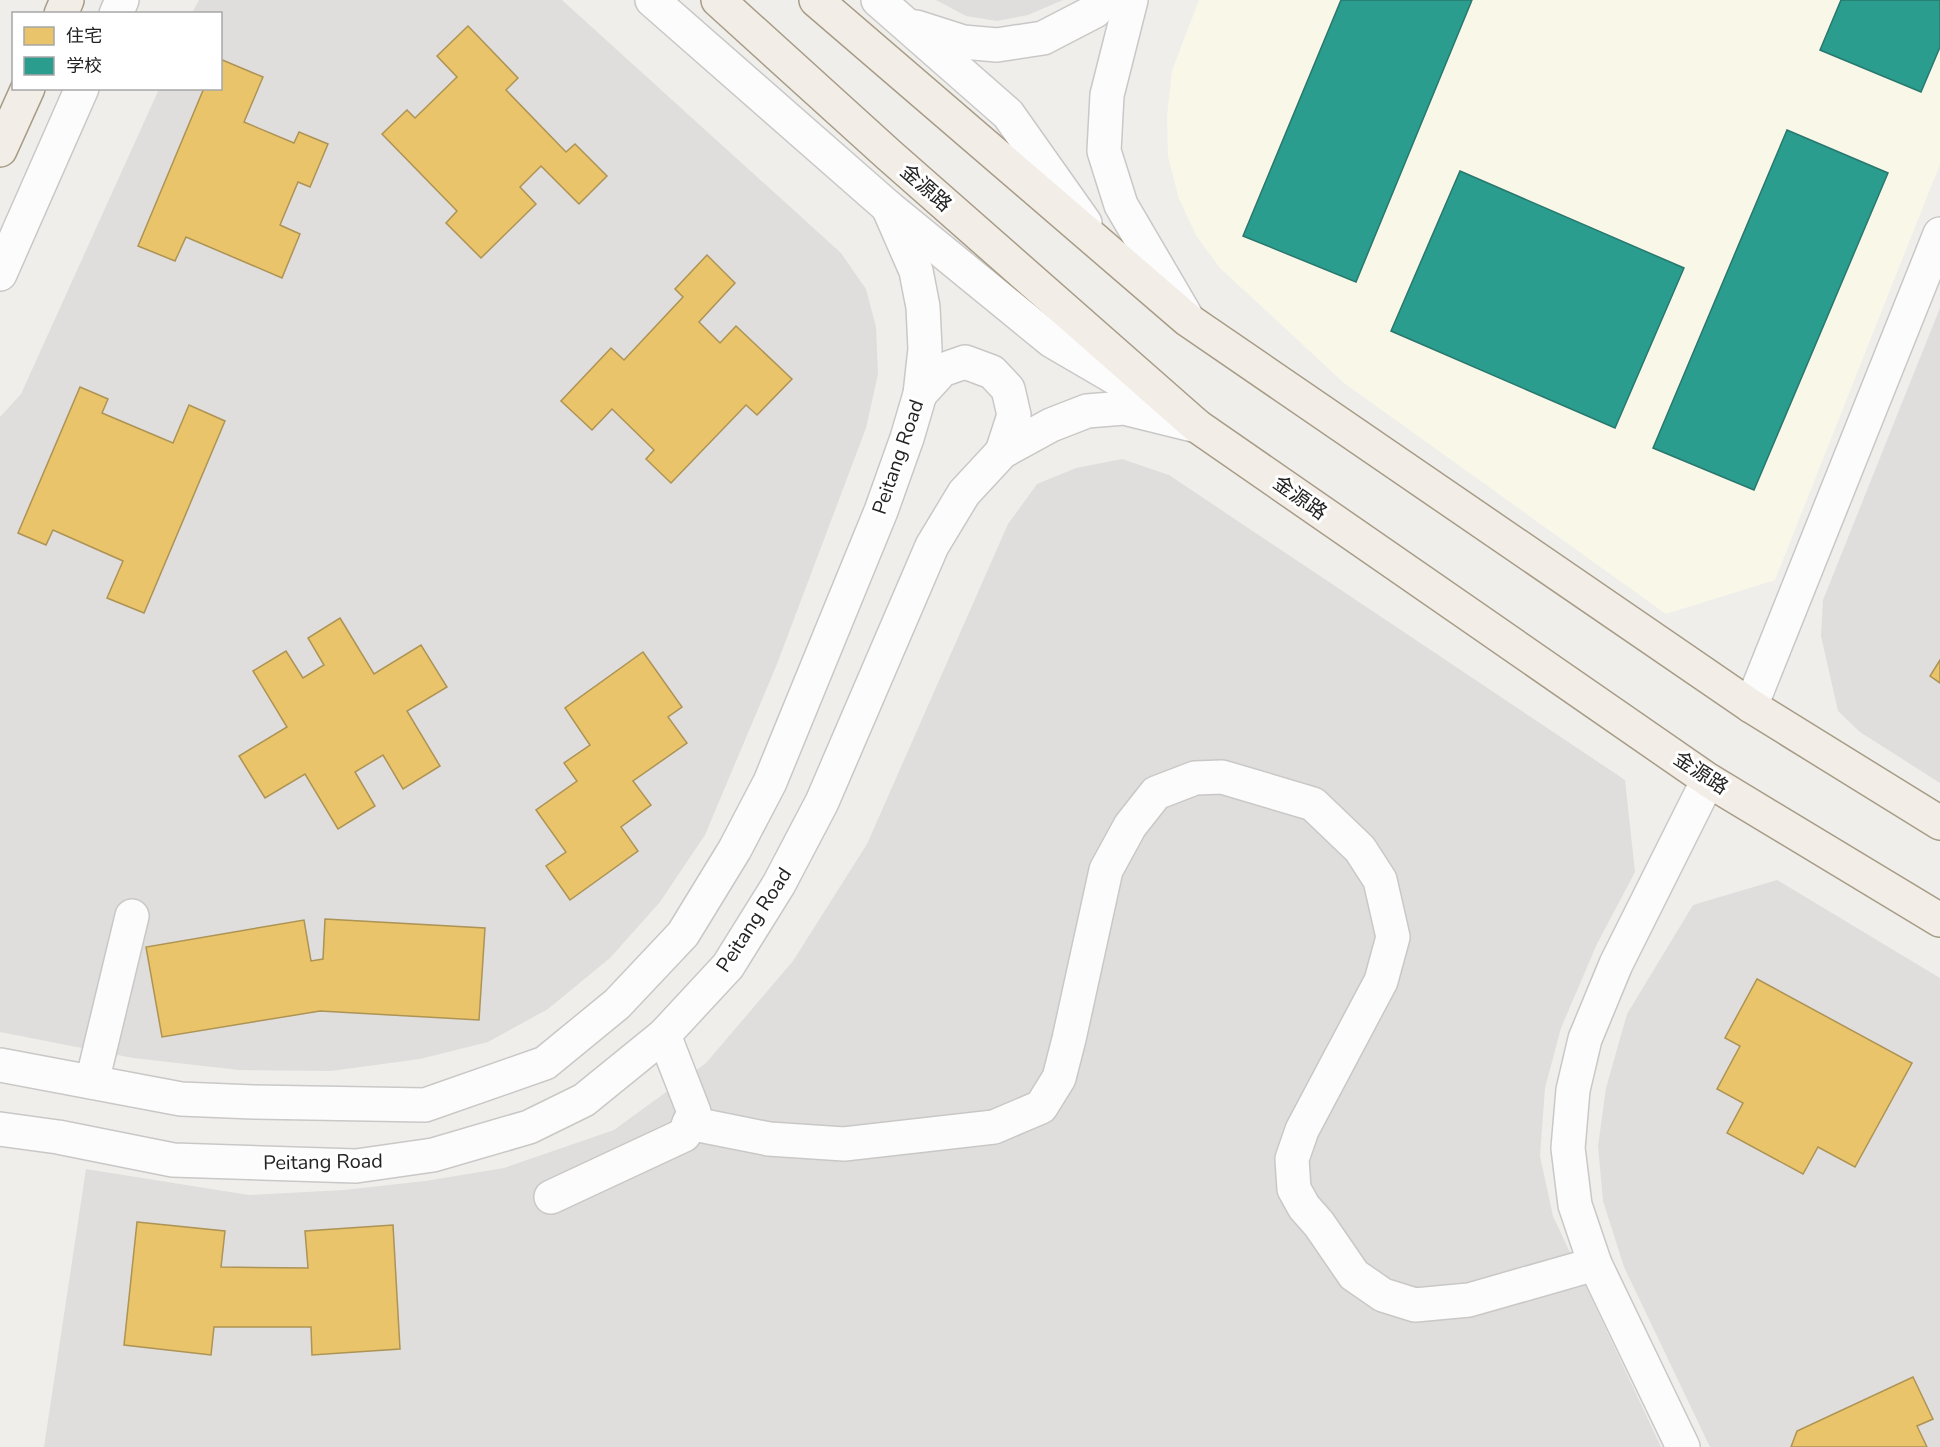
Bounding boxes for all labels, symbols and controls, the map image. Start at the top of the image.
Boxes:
legend [12,12,222,90]
text: 住宅 [66,24,102,48]
text: 学校 [66,54,102,78]
street label: 金源路 [895,158,957,218]
street label: Peitang Road [866,396,930,518]
street label: 金源路 [1268,470,1332,526]
street label: 金源路 [1668,745,1734,801]
street label: Peitang Road [710,862,798,978]
street label: Peitang Road [263,1147,383,1177]

